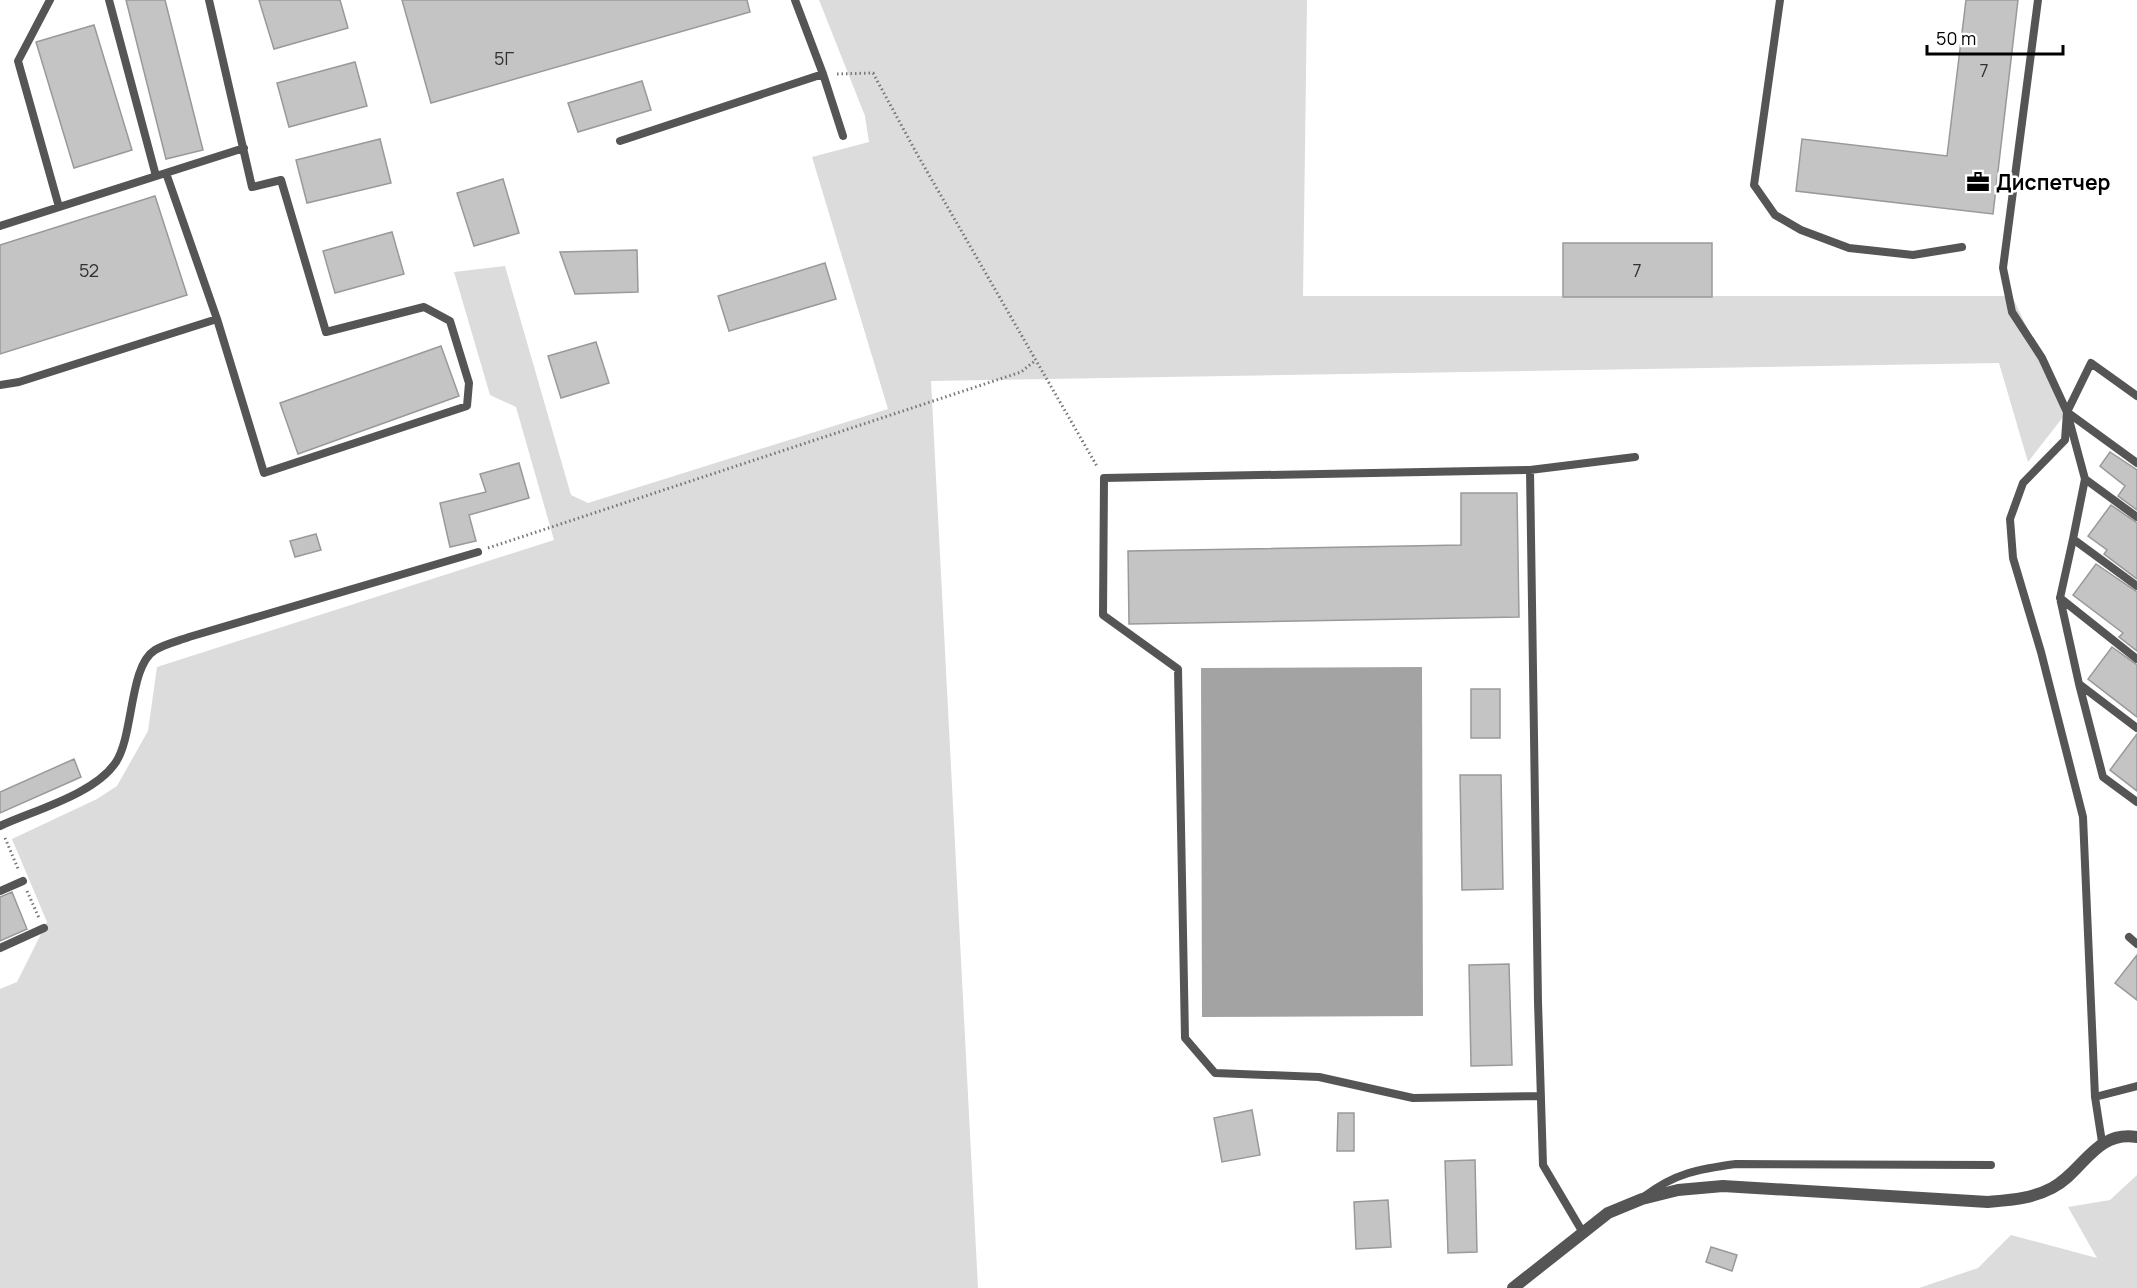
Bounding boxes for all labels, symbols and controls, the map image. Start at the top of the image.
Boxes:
scale bar [1927,18,2064,56]
text: 50 m [1936,26,1976,50]
house number: 5Г [494,46,514,70]
house number: 7 [1979,58,1989,82]
place label: Диспетчер [1996,168,2111,196]
office icon: Диспетчер [1965,169,1991,195]
house number: 52 [79,258,99,282]
house number: 7 [1632,258,1642,282]

